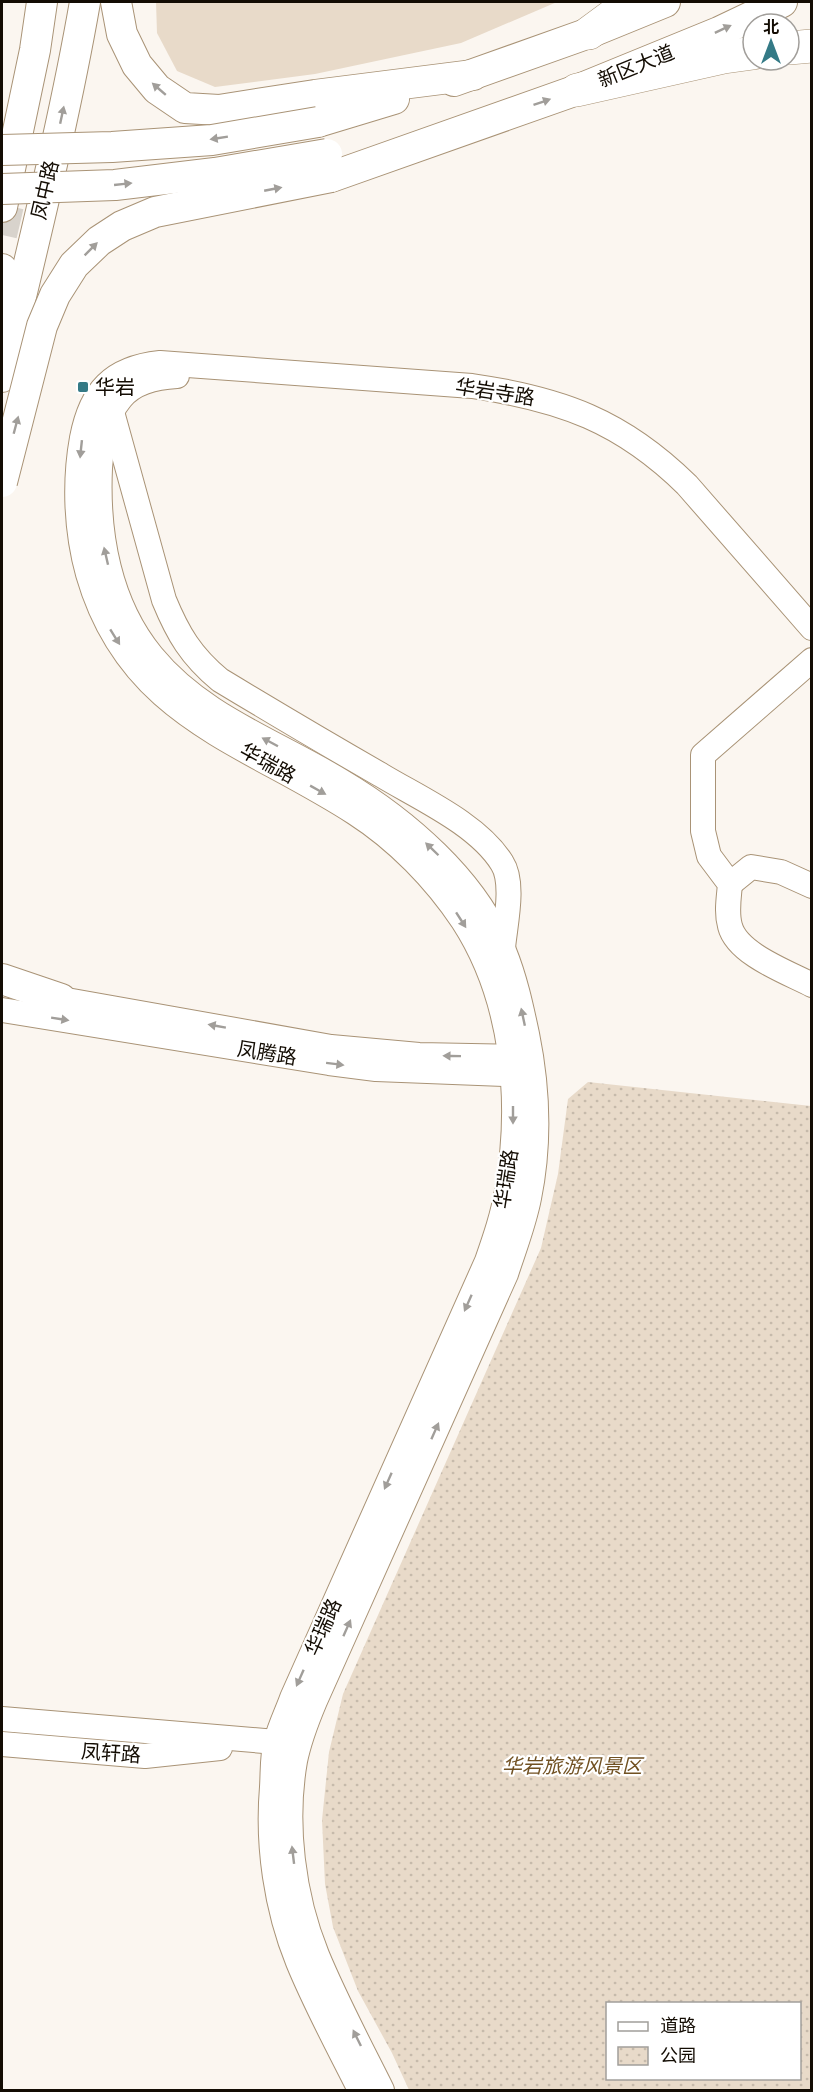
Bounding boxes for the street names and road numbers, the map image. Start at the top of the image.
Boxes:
street label: 新区大道 [594,40,678,92]
street label: 凤中路 [27,158,63,222]
street label: 华岩寺路 [454,374,536,410]
street label: 华瑞路 [236,738,300,788]
street label: 凤腾路 [235,1036,299,1070]
street label: 华瑞路 [489,1147,523,1211]
street label: 华瑞路 [300,1595,346,1659]
street label: 凤轩路 [80,1739,142,1767]

